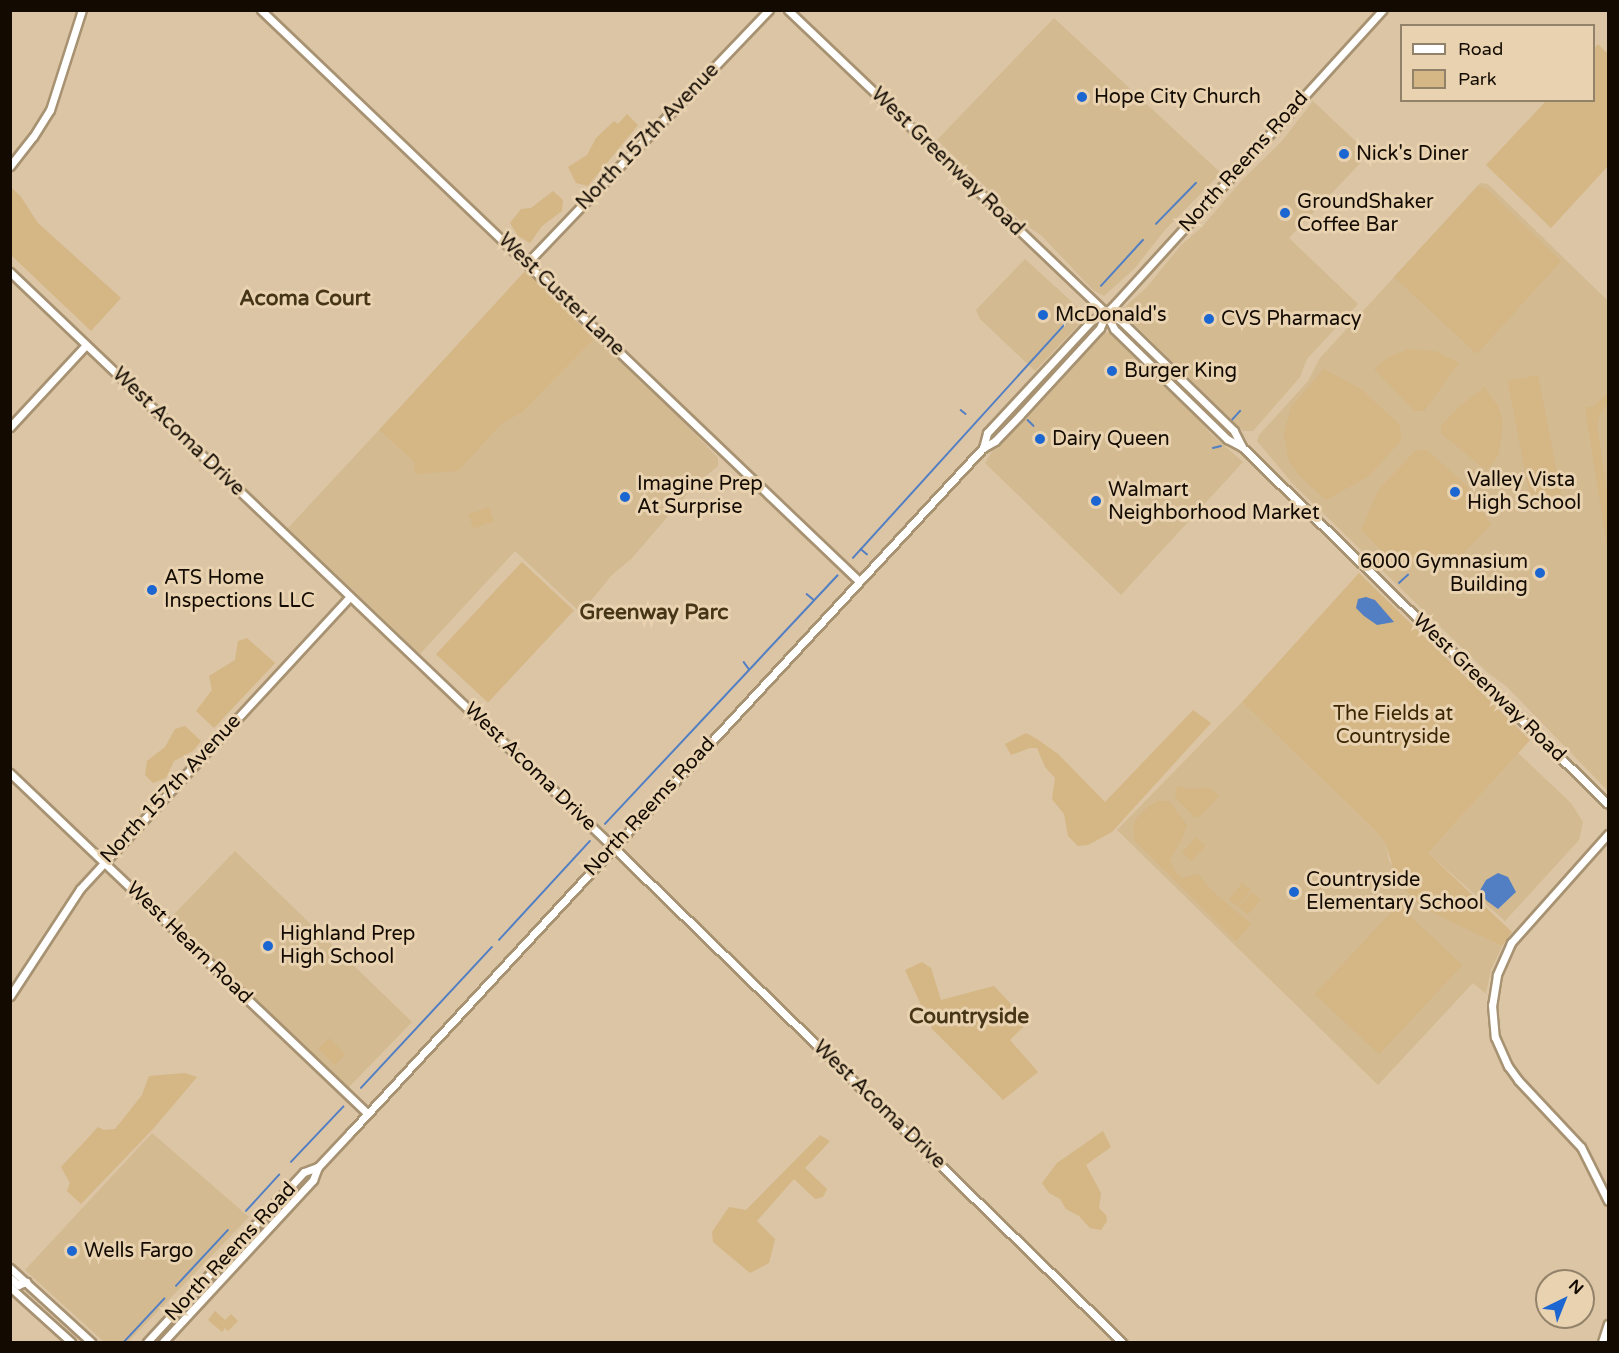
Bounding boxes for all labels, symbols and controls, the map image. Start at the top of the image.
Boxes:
legend [1400,24,1595,102]
text: Road [1458,38,1503,60]
street label: North 157th Avenue [572,59,724,215]
text: Park [1458,68,1496,90]
street label: West Greenway Road [866,83,1028,241]
place label: Hope City Church [1094,85,1261,109]
street label: North Reems Road [1175,87,1313,237]
marker: Hope City Church [1075,90,1089,104]
place label: Nick's Diner [1356,142,1469,166]
marker: Nick's Diner [1337,147,1351,161]
place label: GroundShaker Coffee Bar [1297,190,1434,237]
marker: GroundShaker Coffee Bar [1278,206,1292,220]
street label: West Custer Lane [493,229,629,361]
district label: Acoma Court [239,286,371,312]
place label: McDonald's [1055,303,1167,327]
place label: CVS Pharmacy [1221,307,1362,331]
marker: McDonald's [1036,308,1050,322]
marker: CVS Pharmacy [1202,312,1216,326]
place label: Burger King [1124,359,1237,383]
street label: West Acoma Drive [107,363,249,501]
marker: Burger King [1105,364,1119,378]
place label: Dairy Queen [1052,427,1170,451]
marker: Dairy Queen [1033,432,1047,446]
place label: Valley Vista High School [1467,468,1581,515]
place label: Imagine Prep At Surprise [637,473,763,520]
place label: Walmart Neighborhood Market [1108,478,1320,525]
marker: Valley Vista High School [1448,485,1462,499]
marker: Imagine Prep At Surprise [618,490,632,504]
marker: Walmart Neighborhood Market [1089,494,1103,508]
place label: 6000 Gymnasium Building [1360,550,1528,597]
place label: ATS Home Inspections LLC [164,566,315,613]
marker: 6000 Gymnasium Building [1533,566,1547,580]
marker: ATS Home Inspections LLC [145,583,159,597]
district label: Greenway Parc [579,600,729,626]
street label: West Greenway Road [1408,609,1570,767]
street label: West Acoma Drive [459,698,601,836]
park label: The Fields at Countryside [1333,703,1453,750]
street label: North 157th Avenue [96,710,246,868]
street label: North Reems Road [580,733,720,881]
place label: Countryside Elementary School [1306,868,1484,915]
street label: West Hearn Road [121,877,257,1009]
marker: Countryside Elementary School [1287,885,1301,899]
place label: Highland Prep High School [280,922,415,969]
marker: Highland Prep High School [261,939,275,953]
district label: Countryside [909,1004,1029,1030]
street label: West Acoma Drive [808,1036,950,1174]
street label: North Reems Road [161,1178,301,1326]
place label: Wells Fargo [84,1239,193,1263]
marker: Wells Fargo [65,1244,79,1258]
north arrow [1535,1269,1595,1329]
text: N [1564,1276,1587,1299]

